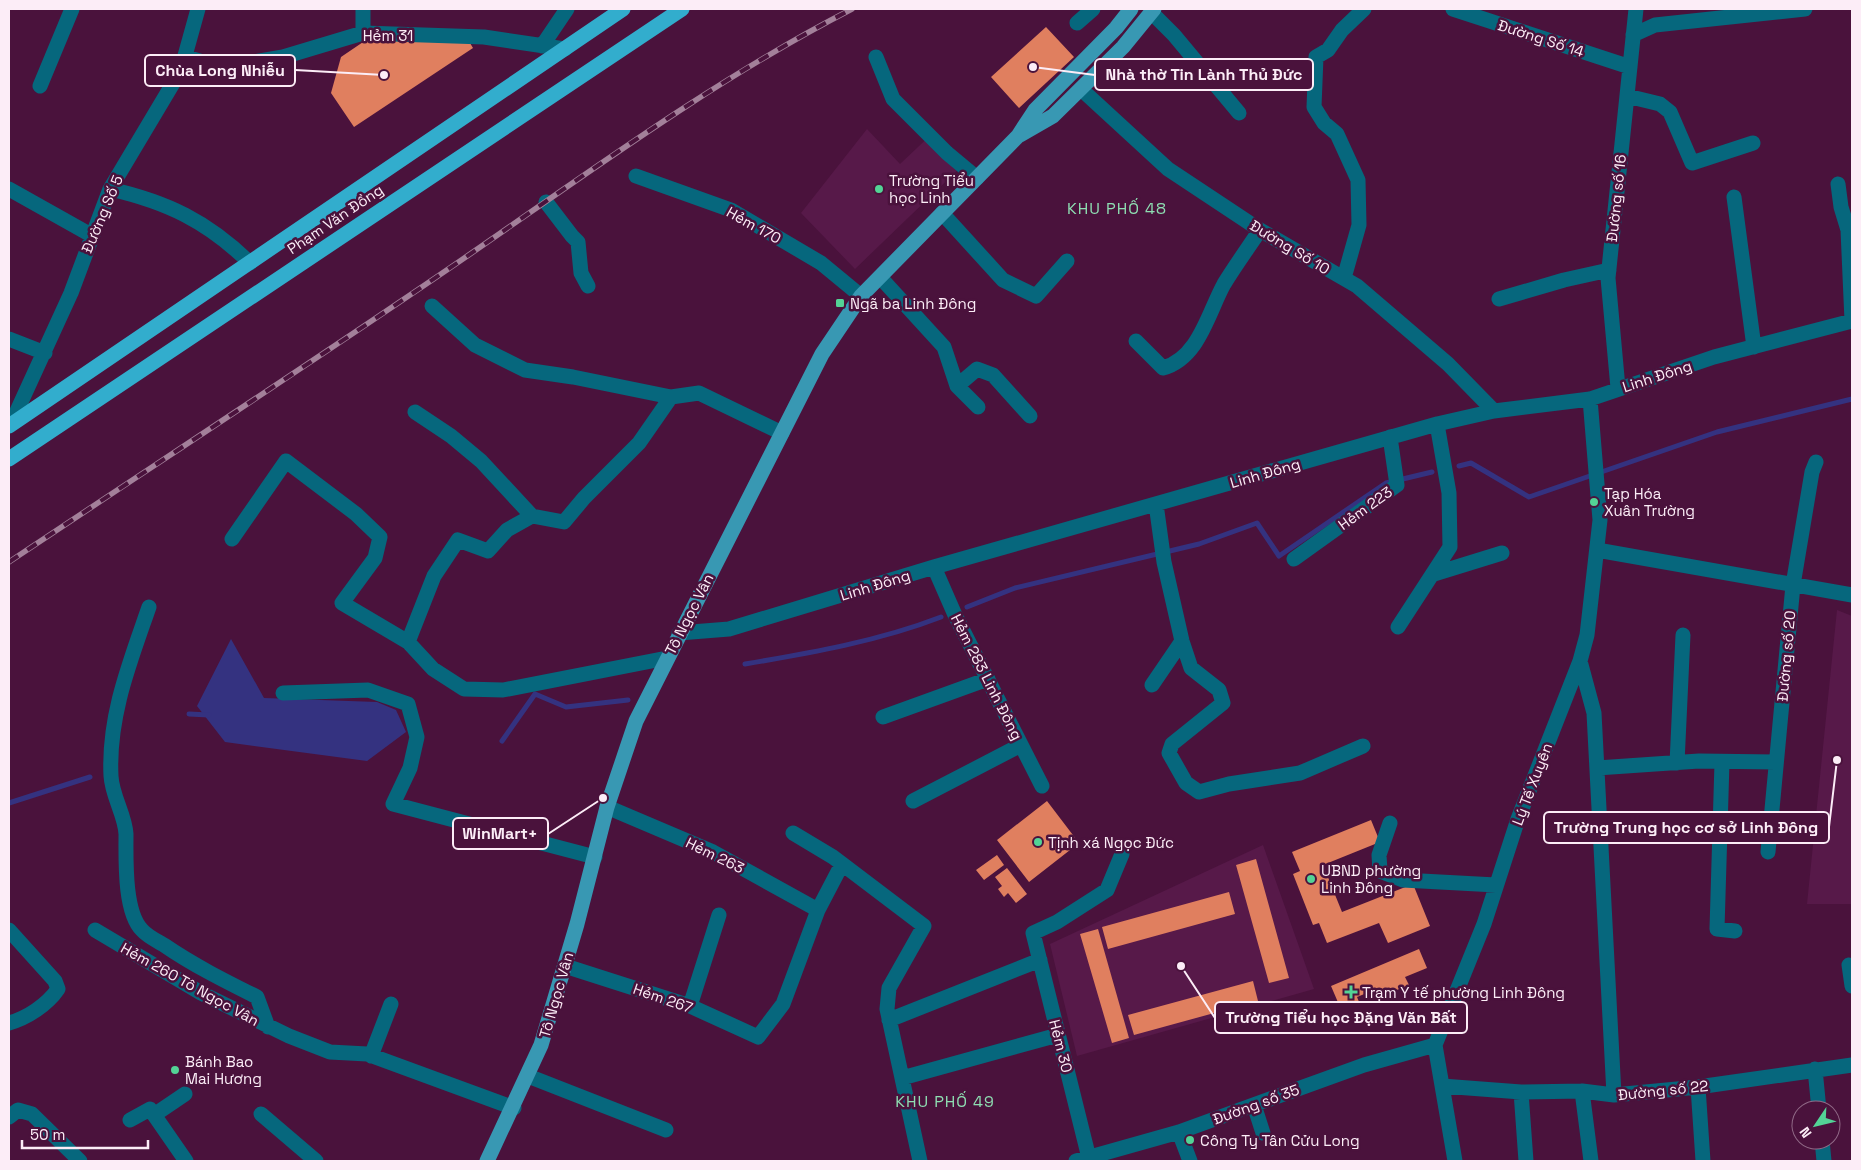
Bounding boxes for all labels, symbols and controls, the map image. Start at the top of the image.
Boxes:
street label: Đường Số 14 [1495,15,1587,61]
street label: Hẻm 31 [363,26,413,45]
callout: Chùa Long Nhiễu [145,55,295,86]
callout: Nhà thờ Tin Lành Thủ Đức [1095,59,1313,90]
text: Chùa Long Nhiễu [155,60,285,81]
text: Nhà thờ Tin Lành Thủ Đức [1106,64,1303,85]
street label: Đường số 16 [1602,153,1630,243]
place label: Trường Tiểu học Linh [889,171,974,207]
street label: Đường Số 5 [77,172,127,256]
street label: Phạm Văn Đồng [283,180,387,258]
marker: Trường Tiểu học Linh [873,183,885,195]
district label: KHU PHỐ 48 [1067,198,1167,219]
street label: Hẻm 170 [723,202,785,248]
street label: Đường Số 10 [1247,216,1333,278]
place label: Ngã ba Linh Đông [850,294,976,313]
marker: Ngã ba Linh Đông [834,297,846,309]
street label: Linh Đông [1620,356,1694,396]
street label: Linh Đông [1228,454,1302,492]
street label: Hẻm 223 [1334,482,1396,534]
place label: Tạp Hóa Xuân Trường [1604,484,1695,520]
marker: Tạp Hóa Xuân Trường [1588,496,1600,508]
street label: Linh Đông [838,565,912,605]
street label: Tô Ngọc Vân [660,570,718,658]
street label: Đường số 20 [1773,610,1799,702]
street label: Hẻm 283 Linh Đông [947,611,1027,743]
street label: Lý Tế Xuyên [1508,740,1556,828]
callout: Trường Trung học cơ sở Linh Đông [1544,812,1829,843]
text: Trường Trung học cơ sở Linh Đông [1554,817,1818,838]
callout: WinMart+ [453,818,548,849]
text: WinMart+ [462,823,538,844]
street label: Hẻm 263 [683,833,747,877]
place label: Tịnh xá Ngọc Đức [1048,833,1174,852]
marker: Tịnh xá Ngọc Đức [1032,836,1044,848]
place label: UBND phường Linh Đông [1321,861,1421,897]
marker: UBND phường Linh Đông [1305,873,1317,885]
street label: Hẻm 260 Tô Ngọc Vân [117,938,263,1030]
street label: Tô Ngọc Vân [535,950,577,1040]
street label: Hẻm 267 [631,979,695,1017]
place label: Trạm Y tế phường Linh Đông [1362,983,1565,1002]
marker: Trạm Y tế phường Linh Đông [1344,985,1358,999]
callout: Trường Tiểu học Đặng Văn Bất [1215,1002,1467,1033]
text: Trường Tiểu học Đặng Văn Bất [1225,1007,1457,1028]
street label: Hẻm 30 [1045,1017,1077,1075]
place label: Bánh Bao Mai Hương [185,1052,262,1088]
marker: Bánh Bao Mai Hương [169,1064,181,1076]
street label: Đường số 22 [1617,1076,1709,1104]
street label: Đường số 35 [1210,1080,1302,1128]
district label: KHU PHỐ 49 [895,1091,995,1112]
north arrow [1791,1100,1841,1150]
scale bar [22,1118,149,1150]
text: N [1795,1123,1815,1141]
text: 50 m [30,1125,65,1144]
place label: Công Ty Tân Cửu Long [1200,1131,1360,1150]
marker: Công Ty Tân Cửu Long [1184,1134,1196,1146]

